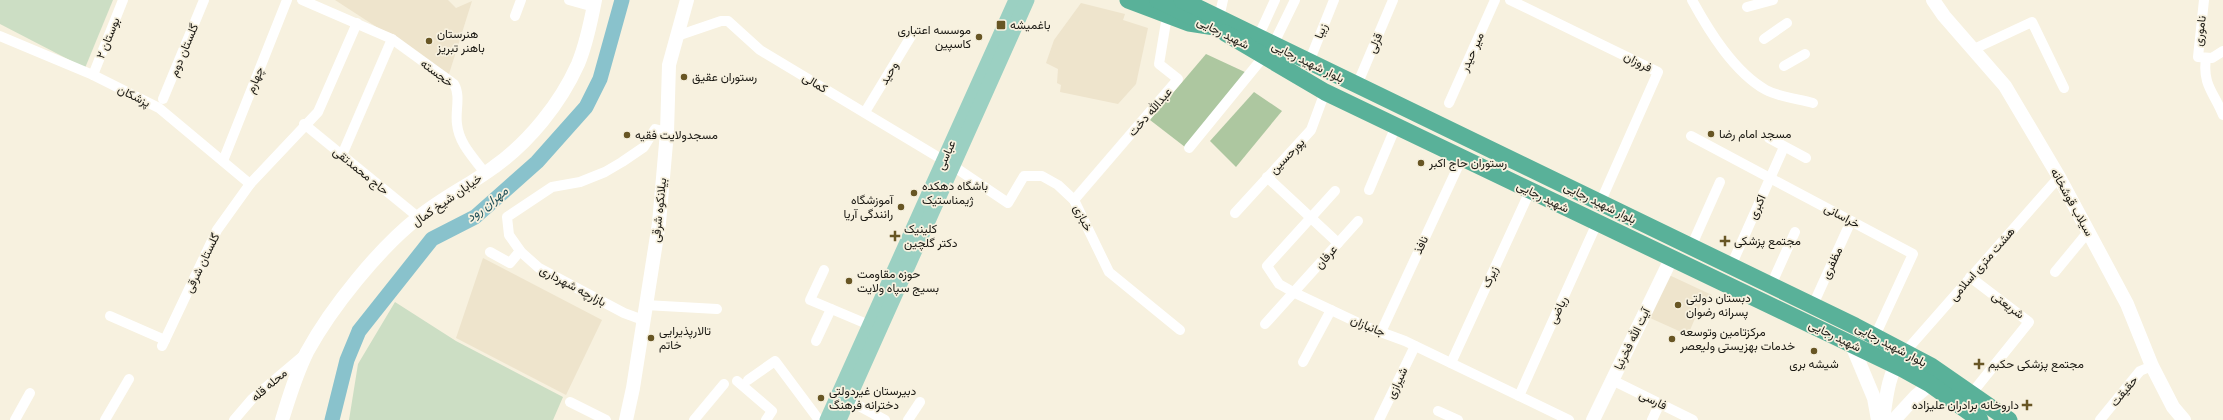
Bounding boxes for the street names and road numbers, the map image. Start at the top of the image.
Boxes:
street label: شهید رجایی [1194,13,1252,53]
street label: بوستان ۲ [92,15,124,61]
street label: ناموری [2190,15,2210,47]
street label: گلستان دوم [166,21,202,79]
street label: زیبا [1311,21,1331,41]
street label: قزلی [1364,30,1386,56]
street label: میر حیدر [1456,30,1488,75]
street label: بلوار شهید رجایی [1269,38,1347,86]
street label: فروزان [1621,48,1655,76]
street label: خجسته [417,55,457,91]
street label: وحید [876,59,902,87]
street label: چهارم [242,64,268,96]
street label: کمالی [799,69,831,97]
street label: پزشکان [115,81,153,111]
street label: عبدالله دخت [1124,84,1176,140]
street label: پورحسین [1266,134,1308,178]
street label: عباسى [932,138,960,172]
street label: حاج محمدتقی [329,144,392,199]
street label: سیلاب قوشخانه [2047,165,2097,239]
street label: خیابان شیخ کمال [409,170,486,231]
street label: بیلانکوه شرقی [648,177,670,243]
street label: شهید رجایی [1514,177,1572,217]
street label: بلوار شهید رجایی [1561,179,1639,227]
street label: اکبری [1745,192,1769,222]
street label: خراسانی [1821,200,1863,232]
street label: خبازی [1070,202,1096,234]
street label: هشت متری اسلامی [1945,224,2019,304]
street label: گلستان شرقی [181,231,223,295]
street label: نافذ [1410,233,1432,257]
street label: عرفان [1311,242,1341,272]
street label: مظفری [1818,244,1846,282]
street label: بازارچه شهرداری [537,262,609,310]
street label: زیرک [1478,264,1502,290]
street label: شریعتی [1988,288,2028,322]
street label: ریاضی [1545,294,1571,326]
street label: آیت الله فخرنیا [1610,304,1654,373]
street label: جانبازان [1348,312,1388,340]
street label: شهید رجایی [1806,316,1864,356]
street label: بلوار شهید رجایی [1852,319,1930,371]
street label: شیرازی [1383,364,1411,402]
street label: محله قله [248,365,290,405]
street label: حقیقت [2106,372,2142,410]
street label: فارسی [1636,386,1670,414]

